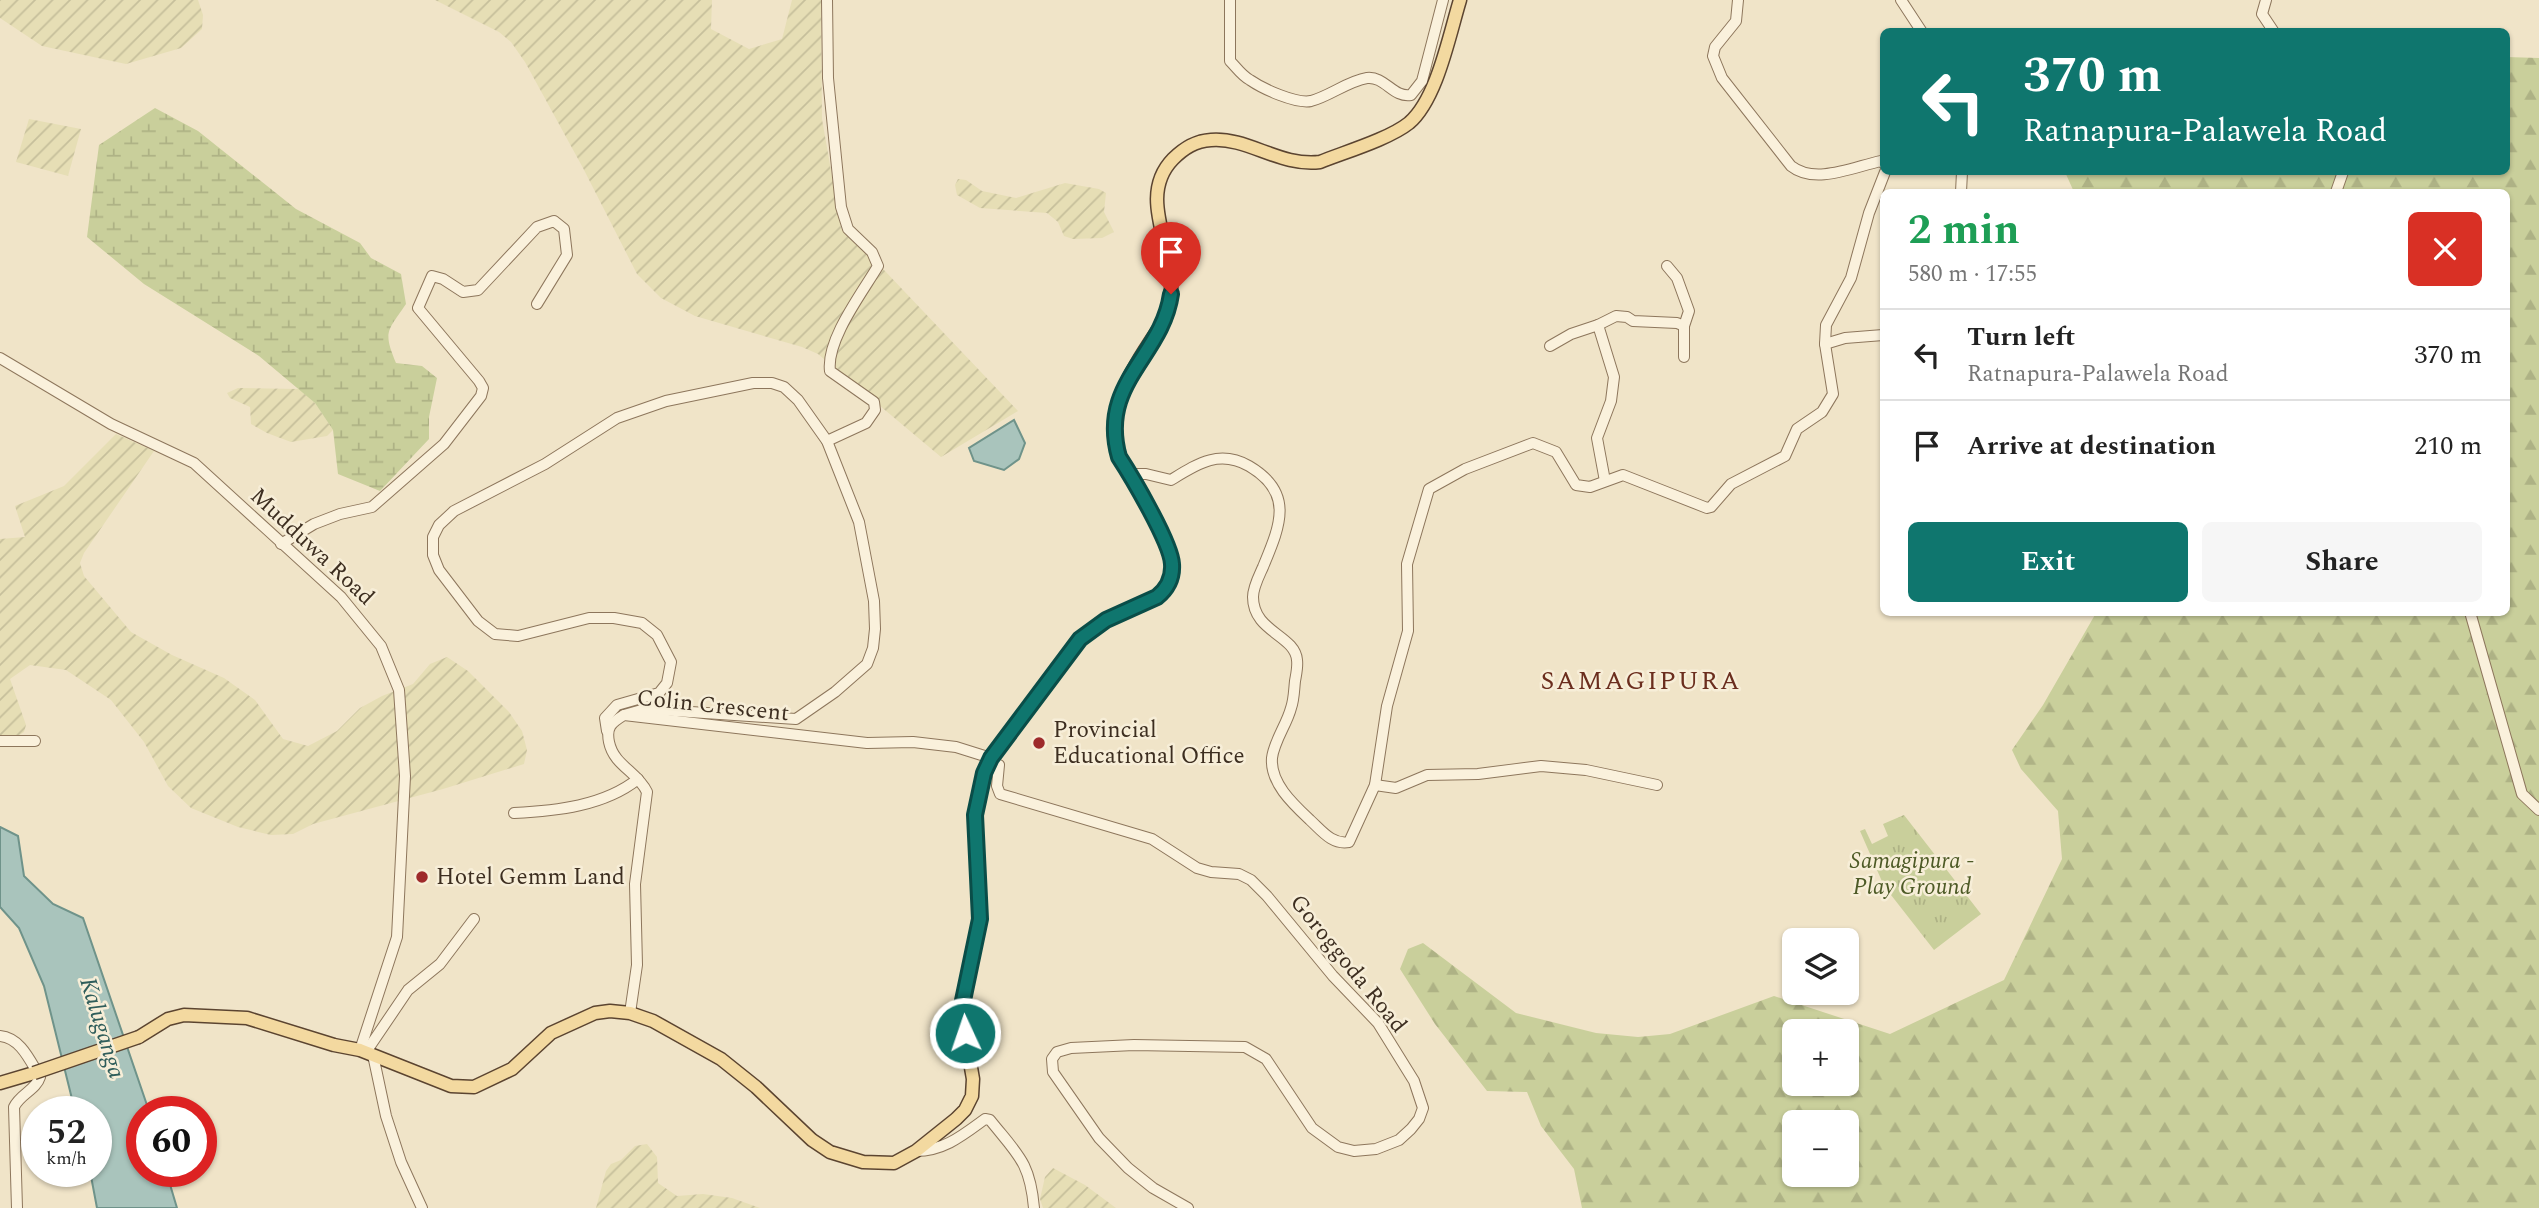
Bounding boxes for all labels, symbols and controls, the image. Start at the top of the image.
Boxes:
text: 370 m [2023,39,2162,114]
icon: left [1908,56,1999,147]
text: Ratnapura-Palawela Road [2023,107,2387,156]
text: 2 min [1908,199,2020,262]
button: close [2408,212,2482,286]
pin [1141,222,1201,294]
icon: arrive [1152,233,1190,271]
text: 580 m · 17:55 [1908,257,2037,292]
text: Turn left [1967,317,2075,357]
text: 370 m [2414,335,2482,375]
icon: left [1908,336,1946,374]
text: Ratnapura-Palawela Road [1967,357,2229,392]
text: Arrive at destination [1967,426,2216,466]
text: 210 m [2414,426,2482,466]
icon: arrive [1908,427,1946,465]
street label: Mudduwa Road [242,480,382,614]
button: Exit [1908,522,2188,602]
button: Share [2202,522,2482,602]
district label: SAMAGIPURA [1541,661,1741,701]
street label: Colin Crescent [635,681,791,731]
place label: Provincial Educational Office [1053,713,1245,774]
marker: Provincial Educational Office [1031,735,1047,751]
park label: Samagipura - Play Ground [1850,844,1974,905]
place label: Hotel Gemm Land [436,860,625,895]
marker: Hotel Gemm Land [414,869,430,885]
street label: Goroggoda Road [1281,887,1415,1041]
map controls [1782,928,1859,1187]
button: layers [1782,928,1859,1005]
water label: Kaluganga [70,973,134,1083]
position arrow [928,996,1002,1070]
button: + [1782,1019,1859,1096]
speed limit sign: 60 [126,1096,217,1187]
text: 52 [47,1106,86,1159]
button: − [1782,1110,1859,1187]
text: km/h [46,1145,87,1172]

